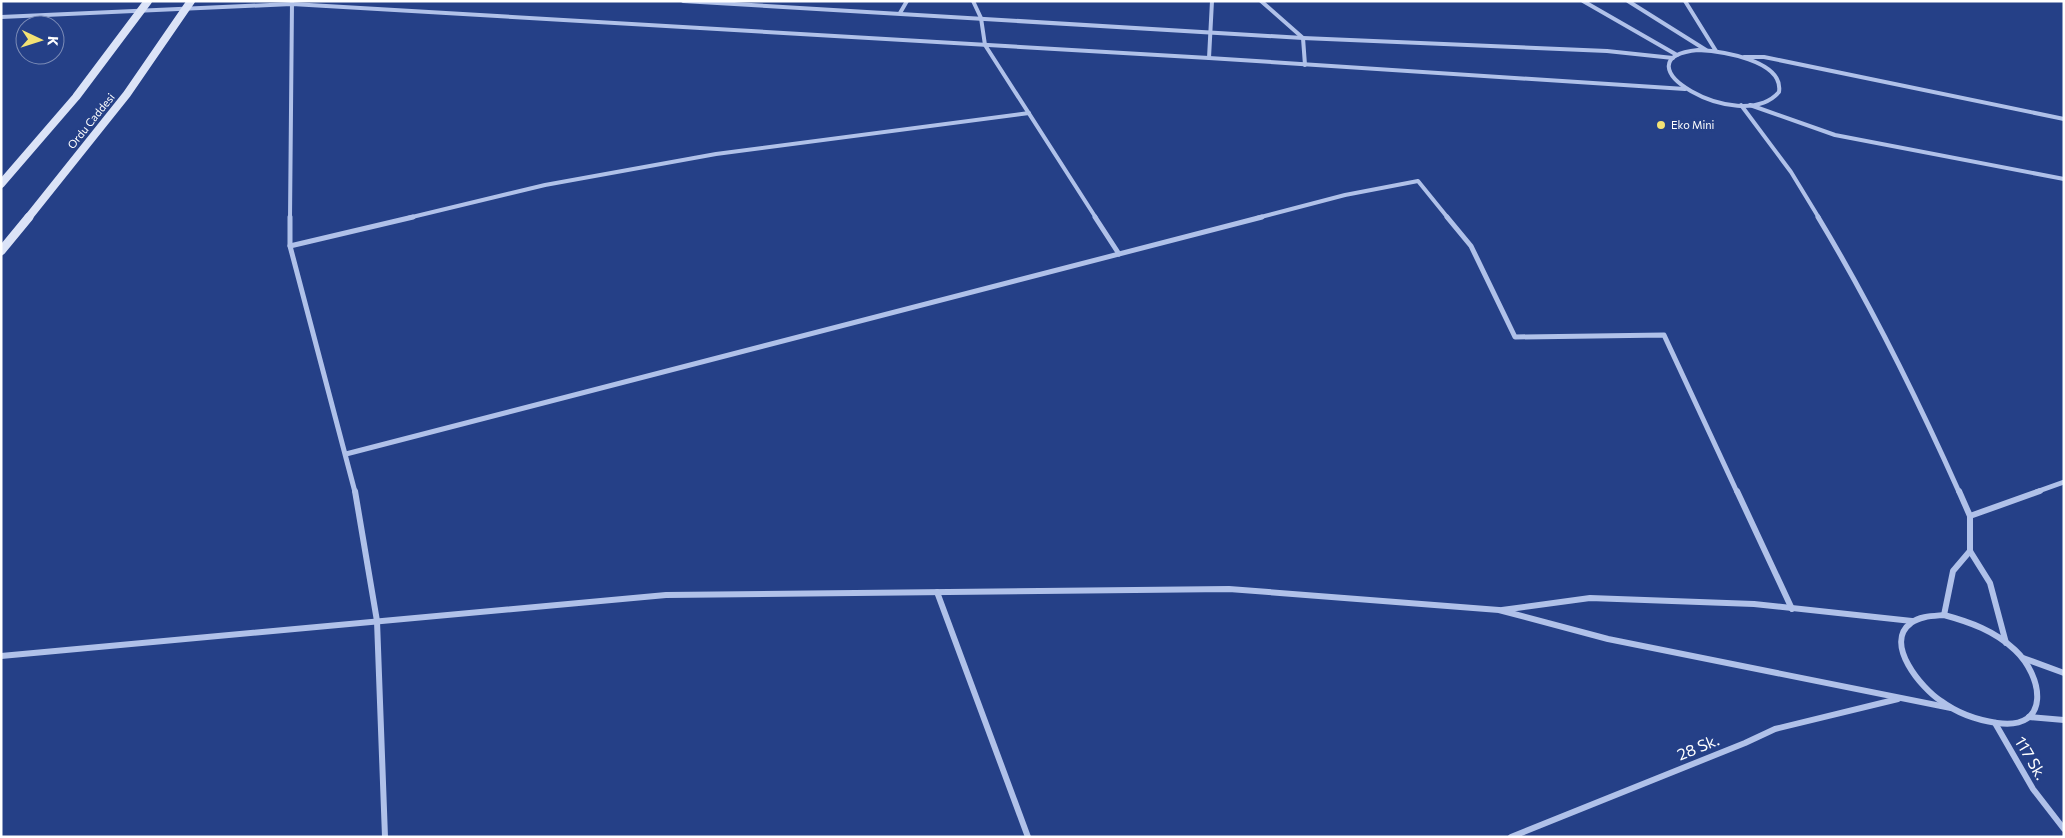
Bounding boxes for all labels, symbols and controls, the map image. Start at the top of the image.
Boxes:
north arrow [15,15,65,65]
text: K [45,35,62,47]
street label: Ordu Caddesi [64,90,117,151]
place label: Eko Mini [1671,118,1715,131]
marker: Eko Mini [1655,119,1667,131]
street label: 28 Sk. [1674,730,1722,763]
street label: 117 Sk. [2011,733,2051,783]

